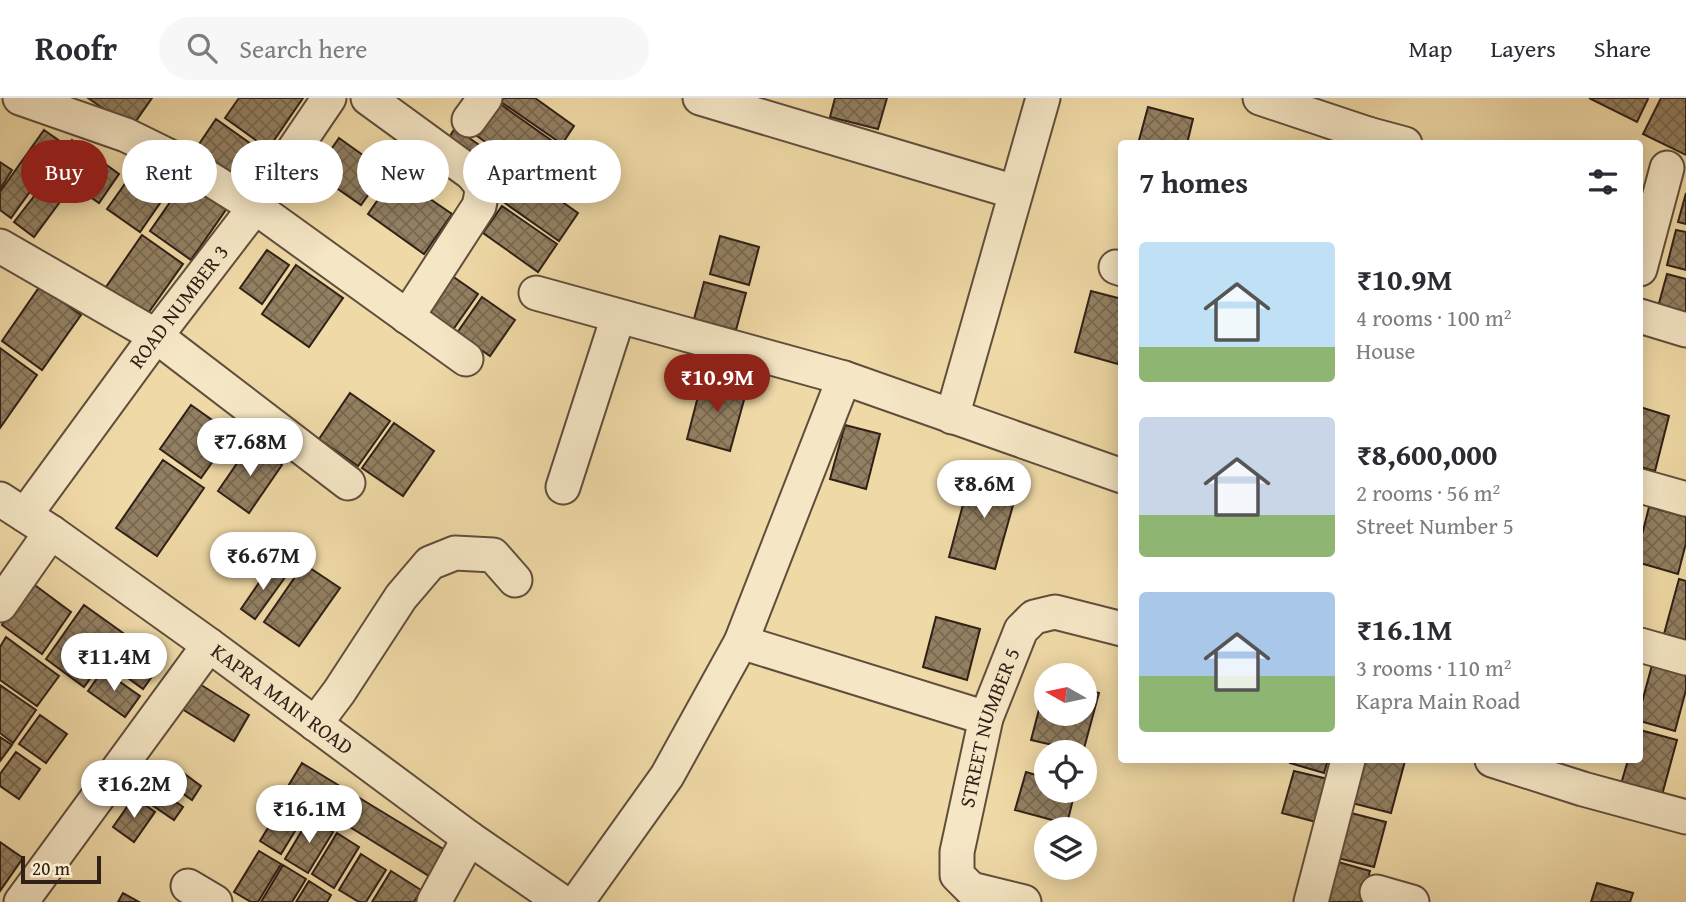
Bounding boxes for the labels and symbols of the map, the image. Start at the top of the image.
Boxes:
street label: ROAD NUMBER 3 [121,238,236,375]
pin: ₹10.9M [660,354,774,414]
pin: ₹7.68M [193,418,307,478]
pin: ₹8.6M [935,460,1033,520]
pin: ₹6.67M [206,532,320,592]
pin: ₹11.4M [57,634,171,693]
street label: KAPRA MAIN ROAD [205,636,360,762]
street label: STREET NUMBER 5 [951,643,1027,811]
north arrow [1034,663,1097,726]
pin: ₹16.2M [77,760,191,820]
pin: ₹16.1M [252,786,366,845]
scale bar [21,853,102,885]

